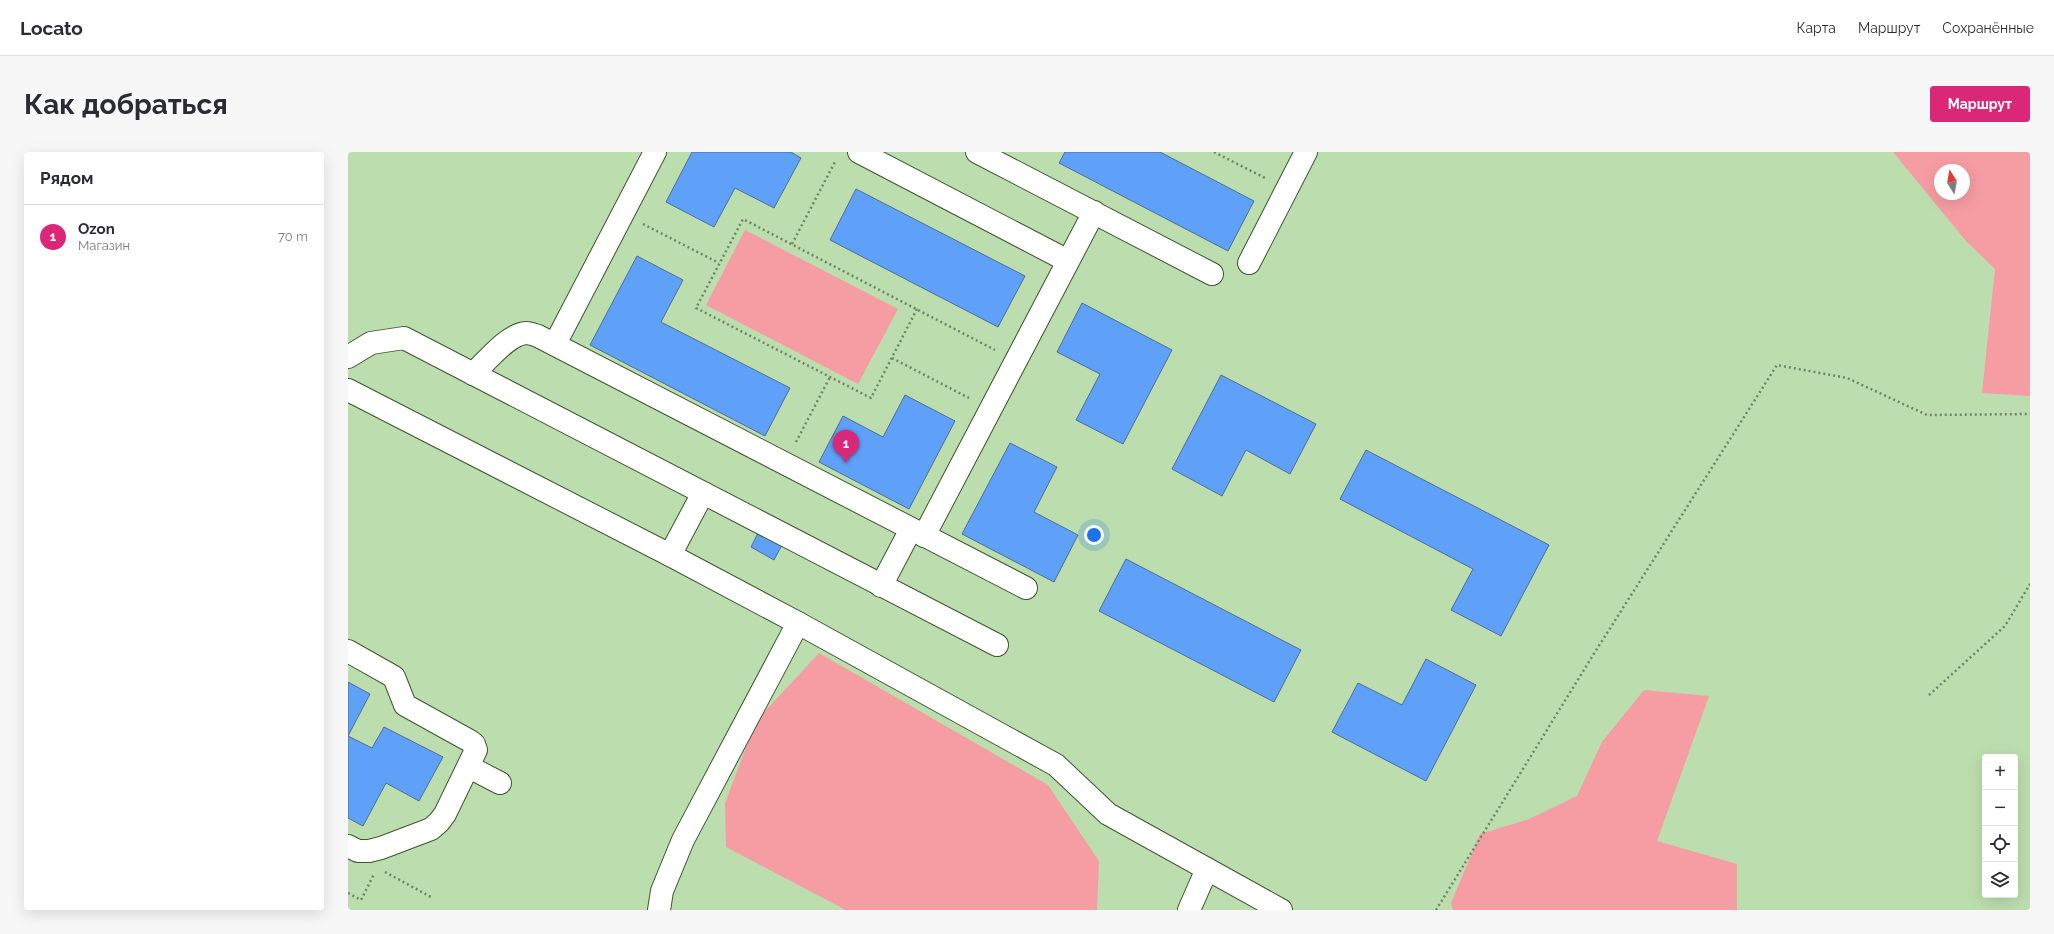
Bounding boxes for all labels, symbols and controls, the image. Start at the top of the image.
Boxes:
text: Locato [20,17,83,39]
text: Карта [1797,20,1836,36]
text: Маршрут [1858,20,1920,36]
text: Сохранённые [1942,20,2034,36]
button: Маршрут [1930,86,2030,122]
text: Как добраться [24,88,228,121]
north arrow [1934,164,1970,200]
text: Рядом [40,168,93,188]
text: Ozon [78,220,115,238]
text: 1 [50,229,56,244]
text: 70 m [278,229,308,244]
text: Магазин [78,238,130,253]
pin: 1 [833,430,859,463]
your location [1084,525,1104,545]
map controls [1982,754,2018,898]
button: + [1982,754,2018,790]
button: − [1982,790,2018,826]
button: locate [1982,826,2018,862]
button: layers [1982,862,2018,898]

